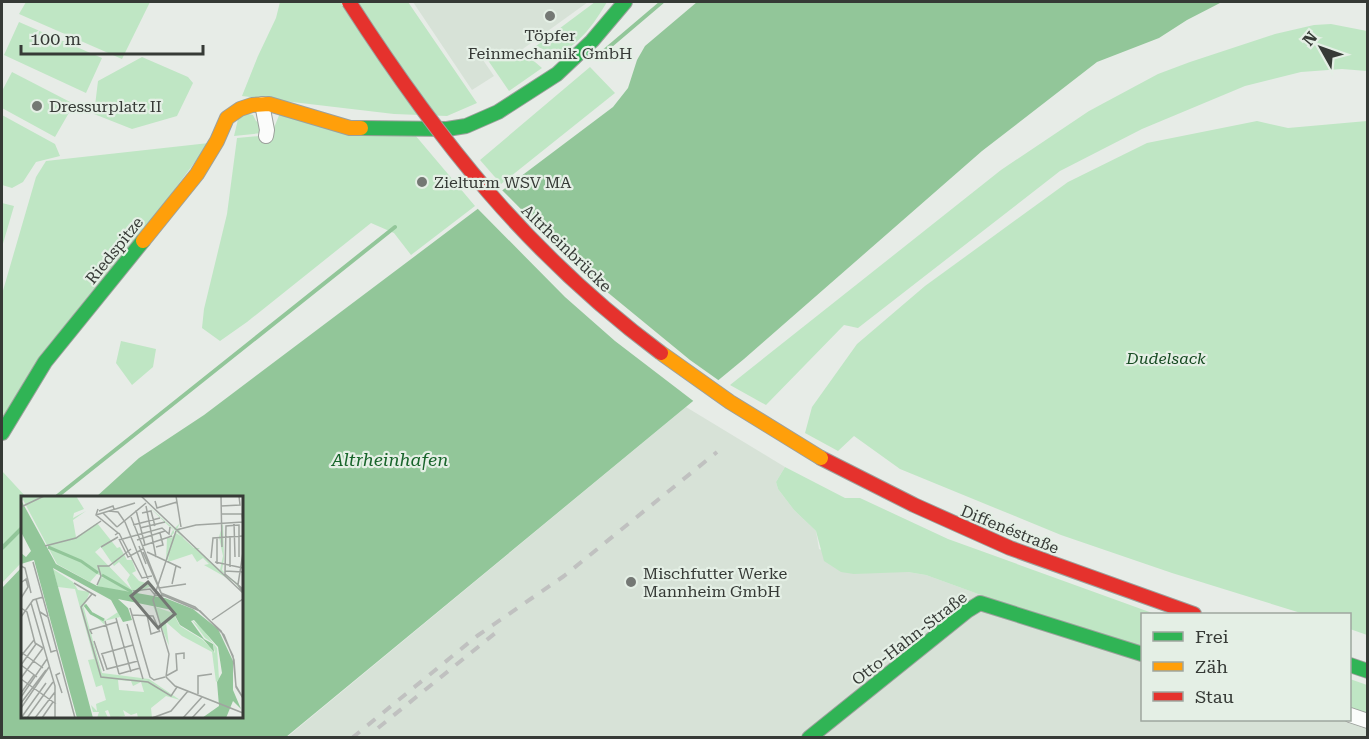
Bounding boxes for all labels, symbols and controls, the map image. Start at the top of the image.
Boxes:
marker: Töpfer Feinmechanik GmbH [543,9,557,23]
scale bar [21,18,202,56]
north arrow [1291,18,1351,78]
place label: Töpfer Feinmechanik GmbH [468,26,632,63]
text: 100 m [30,28,81,49]
text: N [1299,28,1321,50]
place label: Dressurplatz II [49,97,162,116]
marker: Dressurplatz II [30,99,44,113]
place label: Zielturm WSV MA [434,173,572,192]
marker: Zielturm WSV MA [415,175,429,189]
street label: Altrheinbrücke [518,201,616,296]
street label: Riedspitze [82,213,147,288]
park label: Dudelsack [1125,349,1206,368]
water label: Altrheinhafen [331,449,448,470]
inset map [21,496,243,718]
street label: Diffenéstraße [958,501,1062,558]
place label: Mischfutter Werke Mannheim GmbH [643,564,787,601]
marker: Mischfutter Werke Mannheim GmbH [624,575,638,589]
street label: Otto-Hahn-Straße [848,587,971,689]
legend [1141,613,1351,721]
text: Frei [1195,626,1229,647]
text: Zäh [1195,656,1228,677]
text: Stau [1195,686,1234,707]

